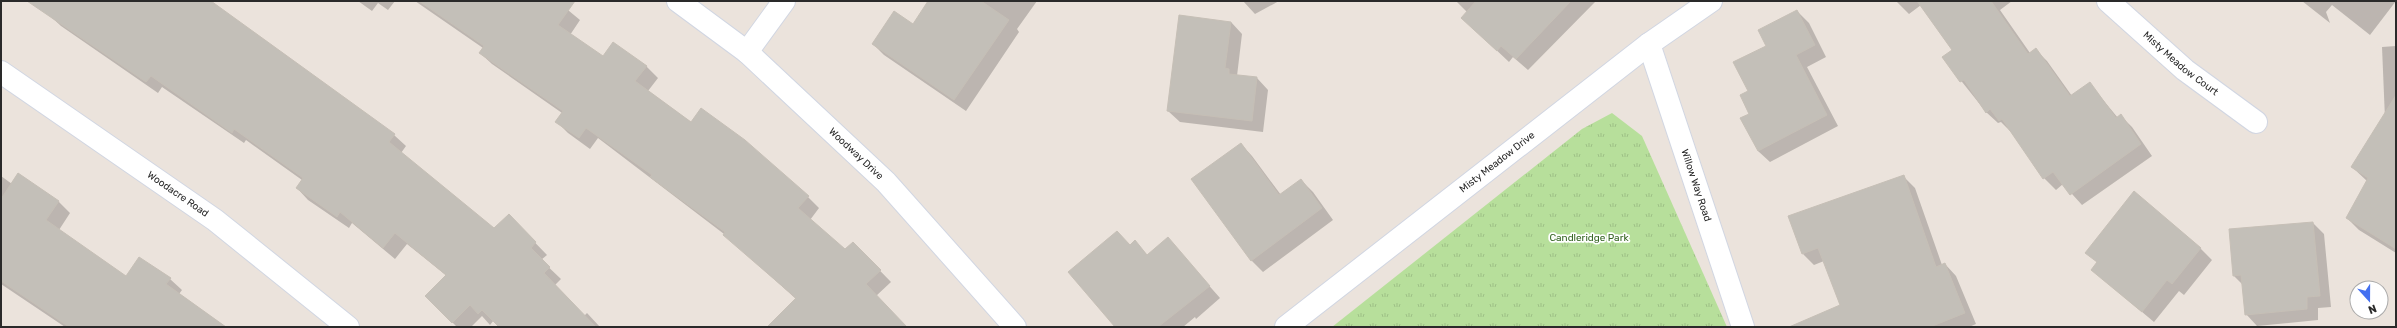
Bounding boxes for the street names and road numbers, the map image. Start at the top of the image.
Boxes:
street label: Misty Meadow Court [2140,29,2221,98]
street label: Woodway Drive [826,125,886,183]
street label: Misty Meadow Drive [1457,129,1538,195]
street label: Willow Way Road [1678,148,1714,223]
street label: Woodacre Road [145,169,211,220]

